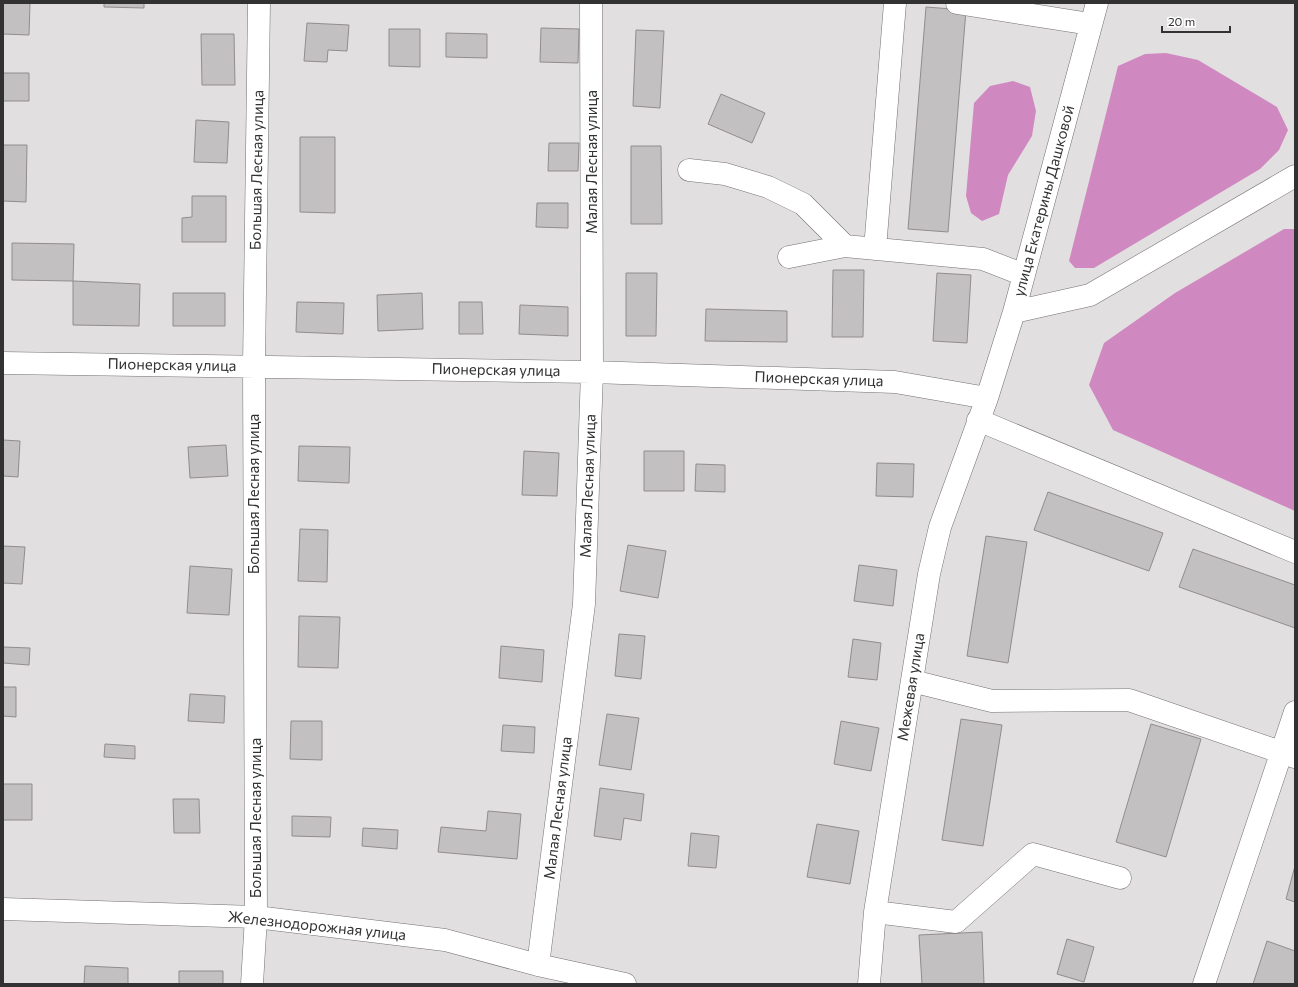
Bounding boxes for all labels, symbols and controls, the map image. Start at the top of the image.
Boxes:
scale bar [1162,8,1230,34]
text: 20 m [1168,14,1195,28]
street label: Большая Лесная улица [246,90,266,250]
street label: Малая Лесная улица [582,90,600,234]
street label: улица Екатерины Дашковой [1009,103,1077,298]
street label: Пионерская улица [107,354,237,374]
street label: Пионерская улица [431,359,561,379]
street label: Пионерская улица [754,367,884,389]
street label: Большая Лесная улица [244,414,262,574]
street label: Малая Лесная улица [575,414,599,558]
street label: Межевая улица [893,631,927,742]
street label: Малая Лесная улица [539,735,575,880]
street label: Большая Лесная улица [246,738,264,898]
street label: Железнодорожная улица [227,907,407,943]

